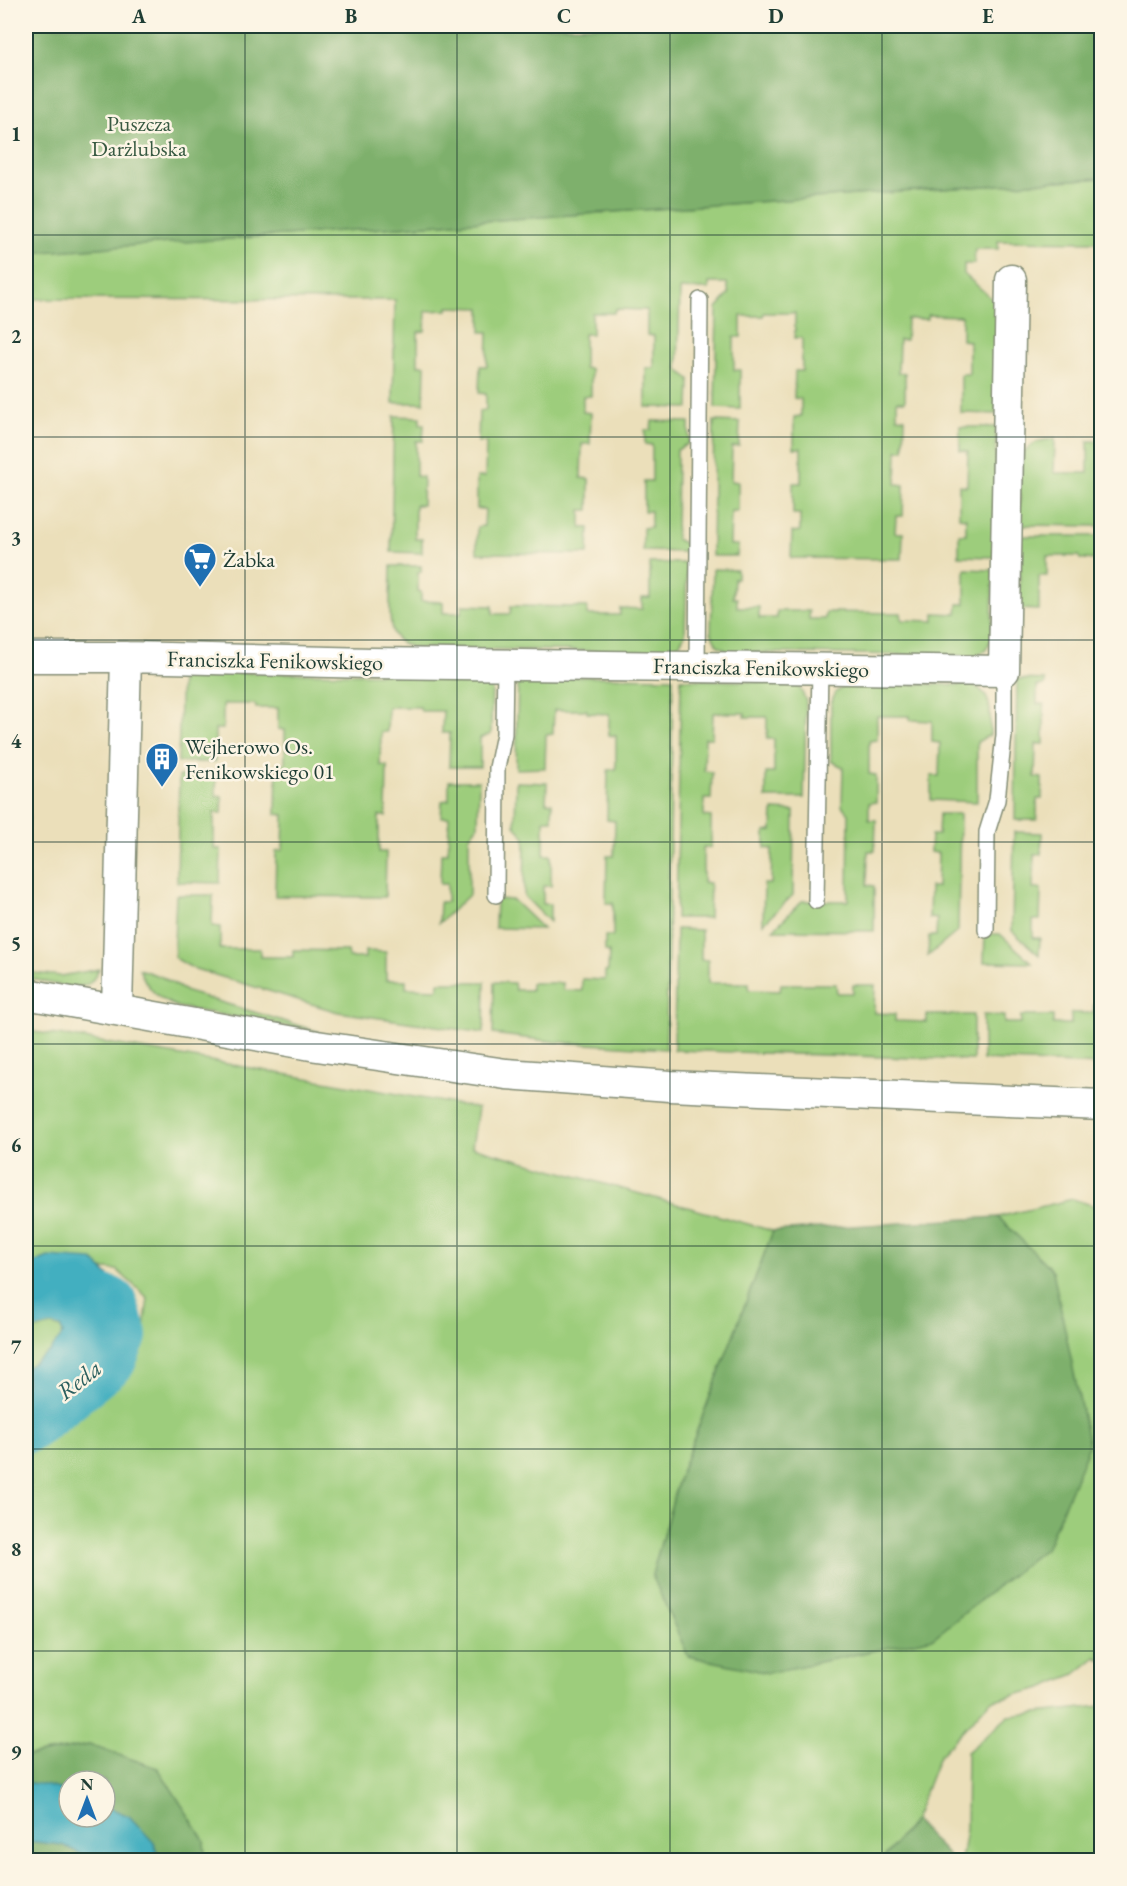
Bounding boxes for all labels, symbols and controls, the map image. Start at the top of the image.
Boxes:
text: A [131,3,147,29]
text: B [345,3,357,29]
text: C [557,3,571,29]
text: D [768,3,784,29]
text: E [982,3,994,29]
park label: Puszcza Darżlubska [91,109,187,163]
text: 1 [11,121,21,147]
text: 2 [11,323,22,349]
text: 3 [11,525,21,551]
supermarket icon: Żabka [182,541,218,588]
place label: Żabka [223,545,275,574]
street label: Franciszka Fenikowskiego [167,644,383,677]
street label: Franciszka Fenikowskiego [653,651,869,684]
text: 4 [11,728,22,754]
place label: Wejherowo Os. Fenikowskiego 01 [185,732,335,786]
building icon: Wejherowo Os. Fenikowskiego 01 [144,741,180,788]
text: 5 [11,930,21,956]
text: 6 [11,1132,22,1158]
text: 7 [11,1334,22,1360]
water label: Reda [50,1352,107,1407]
text: 8 [11,1536,21,1562]
text: 9 [11,1739,22,1765]
north arrow [57,1769,117,1829]
text: N [81,1774,94,1795]

